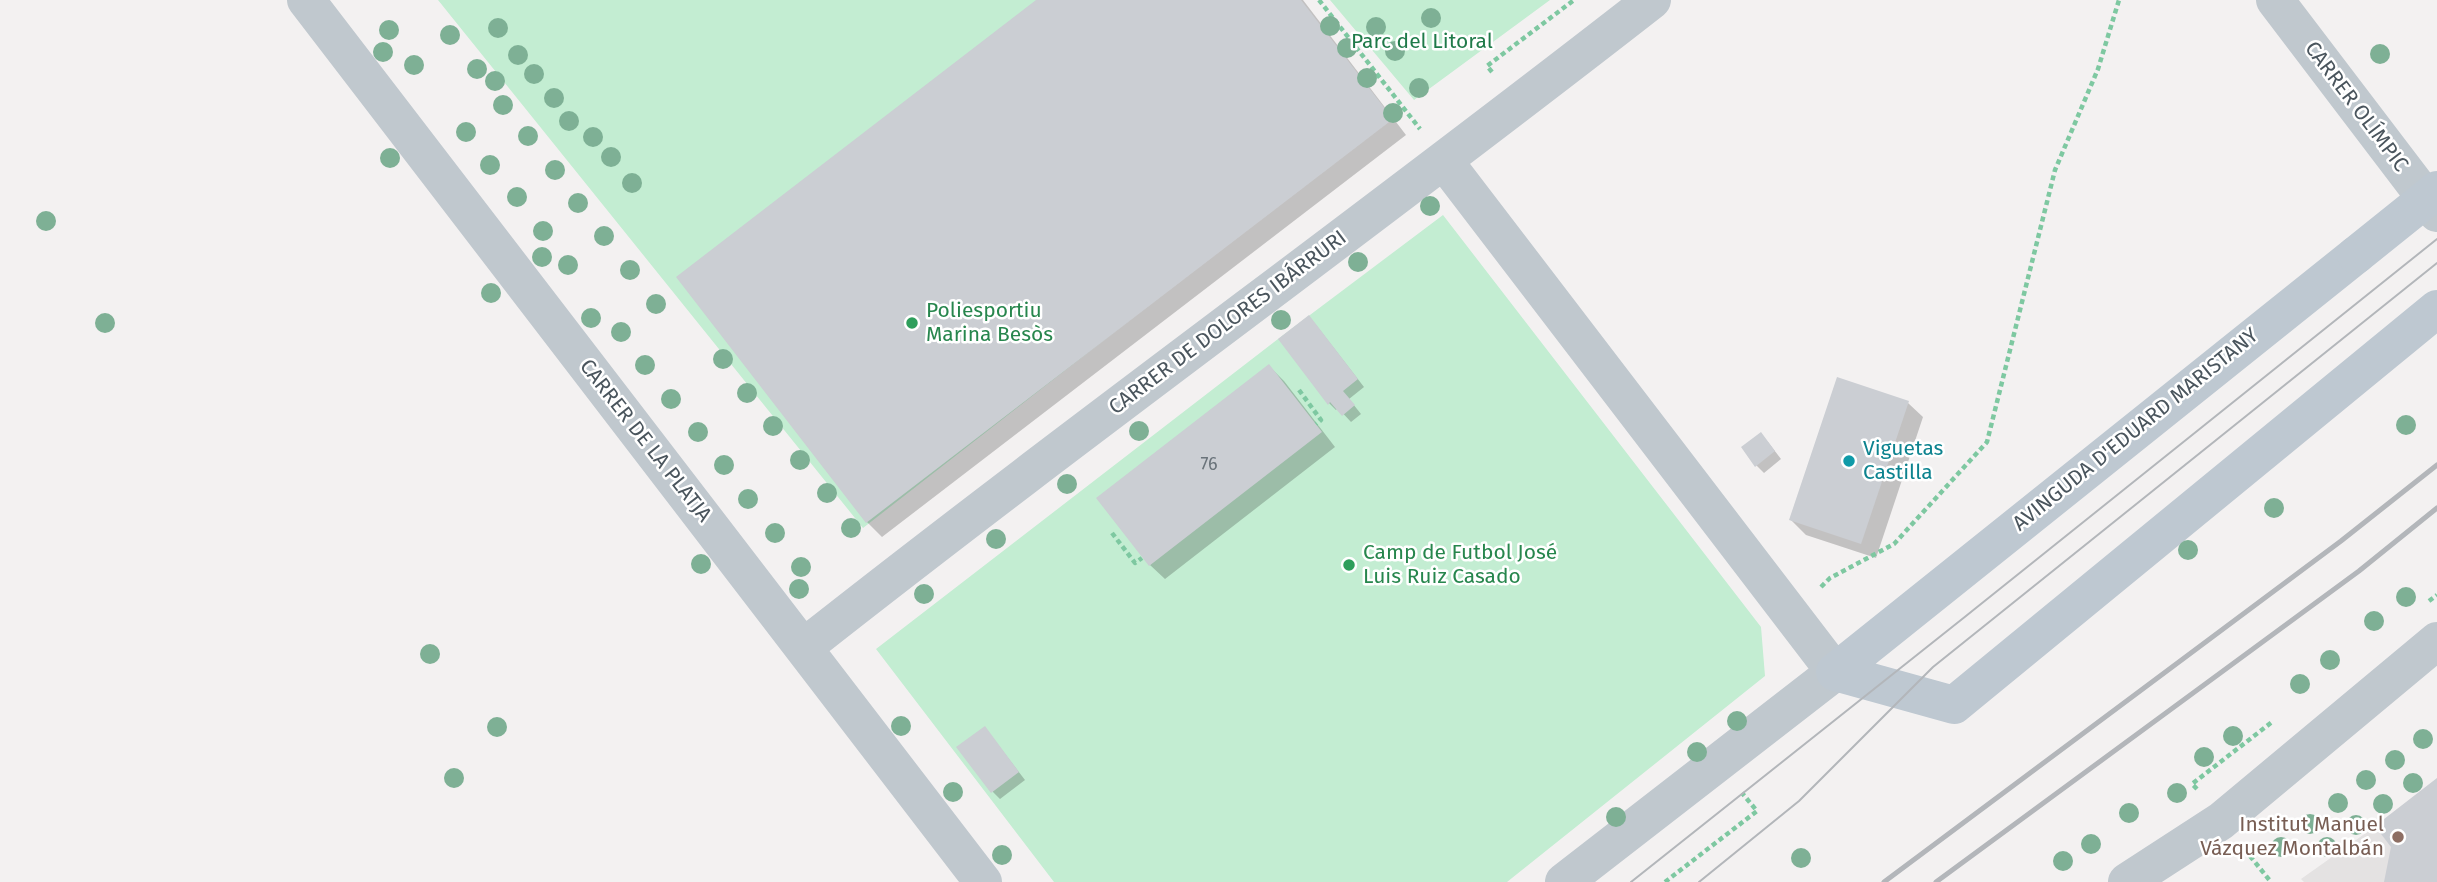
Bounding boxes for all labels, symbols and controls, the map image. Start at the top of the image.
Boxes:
park label: Parc del Litoral [1351,29,1493,55]
street label: CARRER OLÍMPIC [2299,37,2413,177]
street label: CARRER DE DOLORES IBÁRRURI [1104,225,1352,421]
place label: Poliesportiu Marina Besòs [926,298,1053,348]
marker: Poliesportiu Marina Besòs [904,315,920,331]
street label: AVINGUDA D'EDUARD MARISTANY [2008,323,2264,537]
street label: CARRER DE LA PLATJA [574,355,716,527]
place label: Viguetas Castilla [1863,436,1943,486]
marker: Viguetas Castilla [1841,453,1857,469]
house number: 76 [1200,454,1218,476]
place label: Camp de Futbol José Luis Ruiz Casado [1363,540,1557,590]
marker: Camp de Futbol José Luis Ruiz Casado [1341,557,1357,573]
place label: Institut Manuel Vázquez Montalbán [2200,812,2384,862]
marker: Institut Manuel Vázquez Montalbán [2390,829,2406,845]

